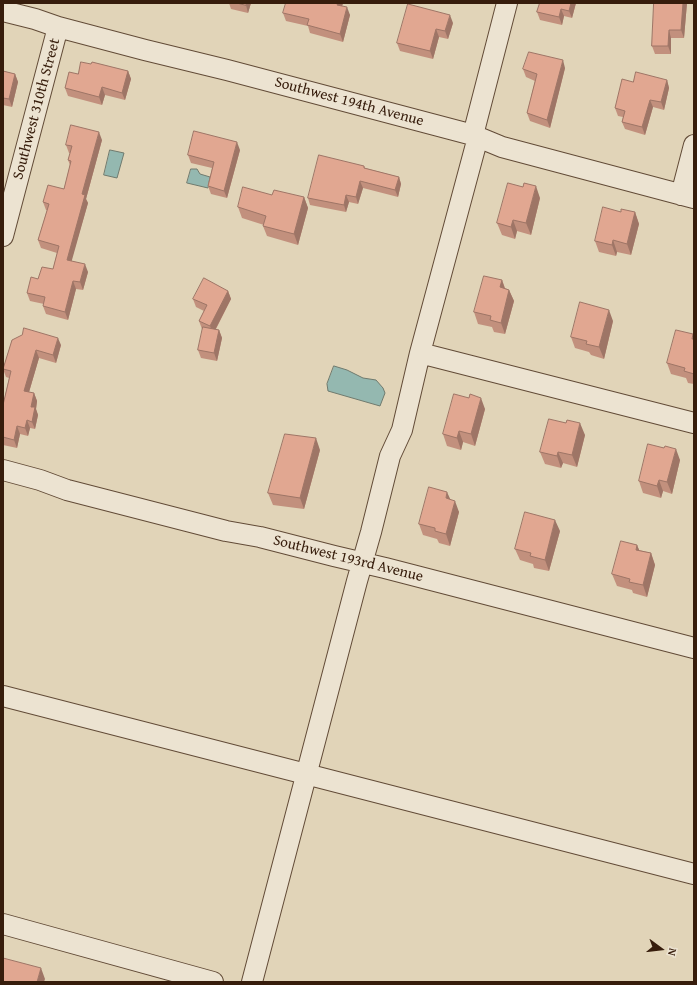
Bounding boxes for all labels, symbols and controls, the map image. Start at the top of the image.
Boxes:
street label: Southwest 310th Street [9,36,65,182]
street label: Southwest 194th Avenue [273,73,425,131]
street label: Southwest 193rd Avenue [271,532,425,586]
north arrow [641,929,681,969]
text: N [664,946,681,958]

